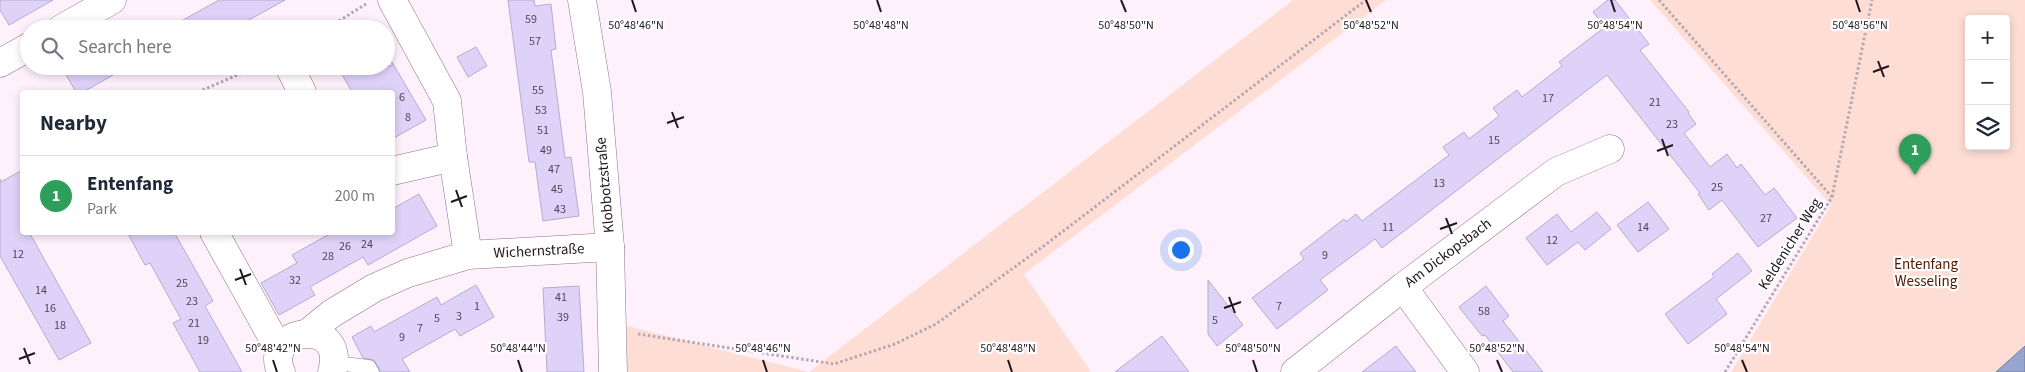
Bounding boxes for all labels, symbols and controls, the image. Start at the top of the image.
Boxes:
house number: 59 [525,11,537,28]
map controls [1965,15,2010,150]
button: + [1965,15,2010,60]
text: 50°48'46"N [608,17,664,34]
text: 50°48'48"N [853,17,909,34]
text: 50°48'50"N [1098,17,1154,34]
text: 50°48'52"N [1343,17,1399,34]
text: 50°48'54"N [1587,17,1643,34]
text: 50°48'56"N [1832,17,1888,34]
search box [20,20,395,75]
house number: 57 [529,33,541,50]
icon: search [38,34,66,62]
text: Search here [78,34,172,61]
button: − [1965,60,2010,105]
house number: 55 [532,82,544,99]
house number: 6 [399,89,405,106]
house number: 17 [1542,90,1554,107]
house number: 21 [1649,94,1661,111]
house number: 53 [535,102,547,119]
button: layers [1965,105,2010,150]
text: Nearby [40,108,107,138]
house number: 8 [405,109,411,126]
house number: 23 [1666,116,1678,133]
house number: 51 [537,122,549,139]
house number: 15 [1488,132,1500,149]
pin: 1 [1899,134,1931,175]
street label: Klobbotzstraße [590,136,620,234]
house number: 49 [540,142,552,159]
house number: 47 [548,161,560,178]
text: Entenfang [87,171,173,198]
house number: 13 [1433,175,1445,192]
house number: 25 [1711,179,1723,196]
house number: 45 [551,181,563,198]
text: 1 [52,185,60,207]
text: 200 m [335,185,375,207]
street label: Keldenicher Weg [1753,194,1827,294]
text: Park [87,198,117,220]
house number: 43 [554,201,566,218]
house number: 27 [1760,210,1772,227]
street label: Am Dickopsbach [1400,213,1496,293]
house number: 11 [1382,219,1394,236]
house number: 14 [1637,219,1649,236]
house number: 12 [1546,232,1558,249]
house number: 24 [361,236,373,253]
your location [1168,237,1194,263]
house number: 26 [339,238,351,255]
street label: Wichernstraße [493,238,585,264]
house number: 12 [12,246,24,263]
house number: 9 [1322,247,1328,264]
house number: 28 [322,248,334,265]
park label: Entenfang Wesseling [1894,254,1958,292]
house number: 32 [289,272,301,289]
house number: 25 [176,275,188,292]
house number: 14 [35,282,47,299]
house number: 41 [555,289,567,306]
house number: 23 [186,293,198,310]
house number: 1 [474,298,480,315]
house number: 7 [1276,298,1282,315]
house number: 16 [44,300,56,317]
house number: 58 [1478,303,1490,320]
house number: 3 [456,308,462,325]
house number: 39 [557,309,569,326]
house number: 5 [434,310,440,327]
house number: 5 [1212,312,1218,329]
house number: 21 [188,315,200,332]
house number: 18 [54,317,66,334]
house number: 7 [417,320,423,337]
house number: 9 [399,329,405,346]
house number: 19 [197,332,209,349]
text: 50°48'42"N [245,340,301,357]
text: 50°48'44"N [490,340,546,357]
text: 50°48'46"N [735,340,791,357]
text: 50°48'48"N [980,340,1036,357]
text: 50°48'50"N [1225,340,1281,357]
text: 50°48'52"N [1469,340,1525,357]
text: 50°48'54"N [1714,340,1770,357]

